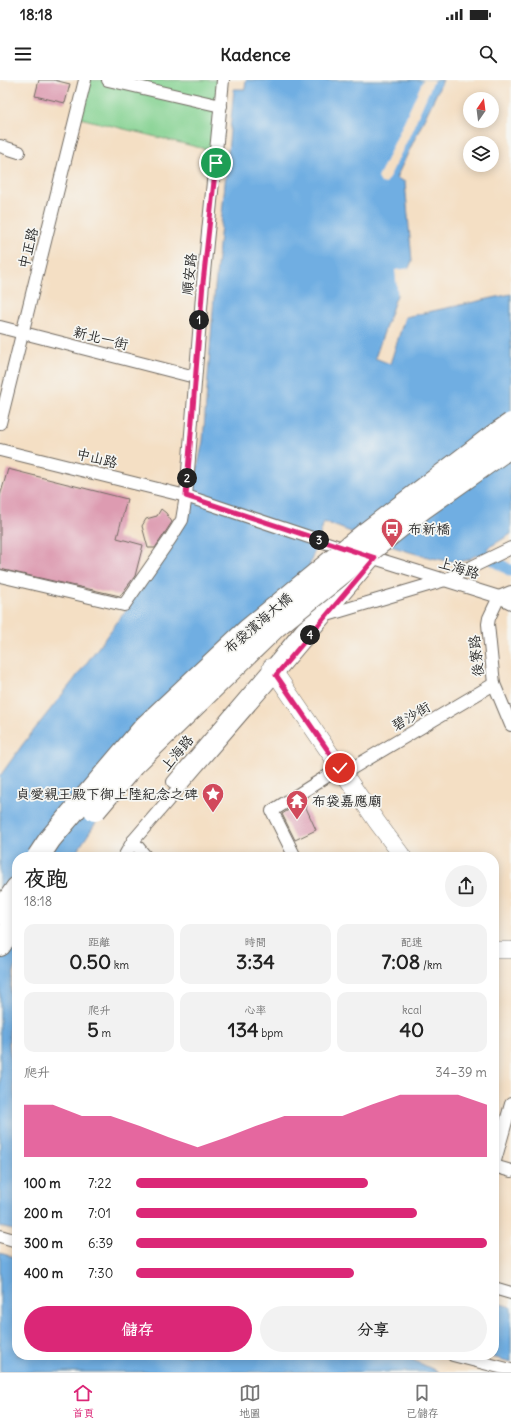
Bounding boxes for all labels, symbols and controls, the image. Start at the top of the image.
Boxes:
text: 18:18 [20,5,53,24]
icon: menu [12,43,34,65]
text: Kadence [220,43,291,66]
icon: search [477,43,499,65]
north arrow [463,92,499,128]
map controls [463,92,499,172]
button: layers [463,136,499,172]
pin [199,146,233,180]
icon: arrive [205,152,227,174]
street label: 中正路 [14,225,42,271]
street label: 順安路 [178,252,200,296]
pin: 1 [189,310,209,330]
text: 1 [197,313,201,327]
street label: 新北一街 [72,322,130,354]
street label: 中山路 [74,444,120,472]
pin: 2 [177,468,197,488]
text: 2 [184,471,190,485]
bus stop icon: 布新橋 [379,516,405,549]
place label: 布新橋 [408,520,450,538]
pin: 3 [309,530,329,550]
text: 3 [316,533,322,547]
street label: 上海路 [436,553,482,583]
street label: 布袋濱海大橋 [220,589,296,657]
pin: 4 [300,625,320,645]
text: 4 [307,628,313,642]
street label: 後寮路 [465,634,487,678]
street label: 碧沙街 [388,697,434,735]
street label: 上海路 [157,731,197,775]
pin [323,751,357,785]
icon: check [329,757,351,779]
place icon: 貞愛親王殿下御上陸紀念之碑 [200,781,226,814]
place label: 貞愛親王殿下御上陸紀念之碑 [16,785,198,803]
temple icon: 布袋嘉應廟 [284,788,310,821]
place label: 布袋嘉應廟 [312,792,382,810]
text: 夜跑 [24,864,68,892]
button: share [445,865,487,907]
text: 18:18 [24,893,52,910]
text: 距離 [88,935,110,949]
text: 時間 [244,935,266,949]
text: 配速 [401,935,423,949]
text: 0.50 [69,949,111,974]
text: 3:34 [236,949,275,974]
text: 7:08 [381,949,420,974]
text: km [111,958,129,972]
text: /km [420,958,442,972]
text: 爬升 [88,1003,110,1017]
text: 心率 [244,1003,266,1017]
text: kcal [402,1003,422,1017]
text: 5 [87,1017,99,1042]
text: 134 [228,1017,259,1042]
text: 40 [399,1017,424,1042]
text: m [99,1026,111,1040]
text: bpm [259,1026,283,1040]
text: 爬升 [24,1064,50,1081]
text: 34–39 m [435,1064,487,1081]
text: 100 m [24,1175,61,1192]
text: 7:22 [88,1175,112,1192]
text: 200 m [24,1205,63,1222]
text: 7:01 [88,1205,111,1222]
text: 300 m [24,1235,63,1252]
text: 6:39 [88,1235,113,1252]
text: 400 m [24,1265,63,1282]
text: 7:30 [88,1265,113,1282]
button: 儲存 [24,1306,252,1352]
button: 分享 [260,1306,487,1352]
tab: 首頁 [72,1382,94,1420]
tab: 地圖 [239,1382,261,1420]
tab: 已儲存 [406,1382,439,1420]

